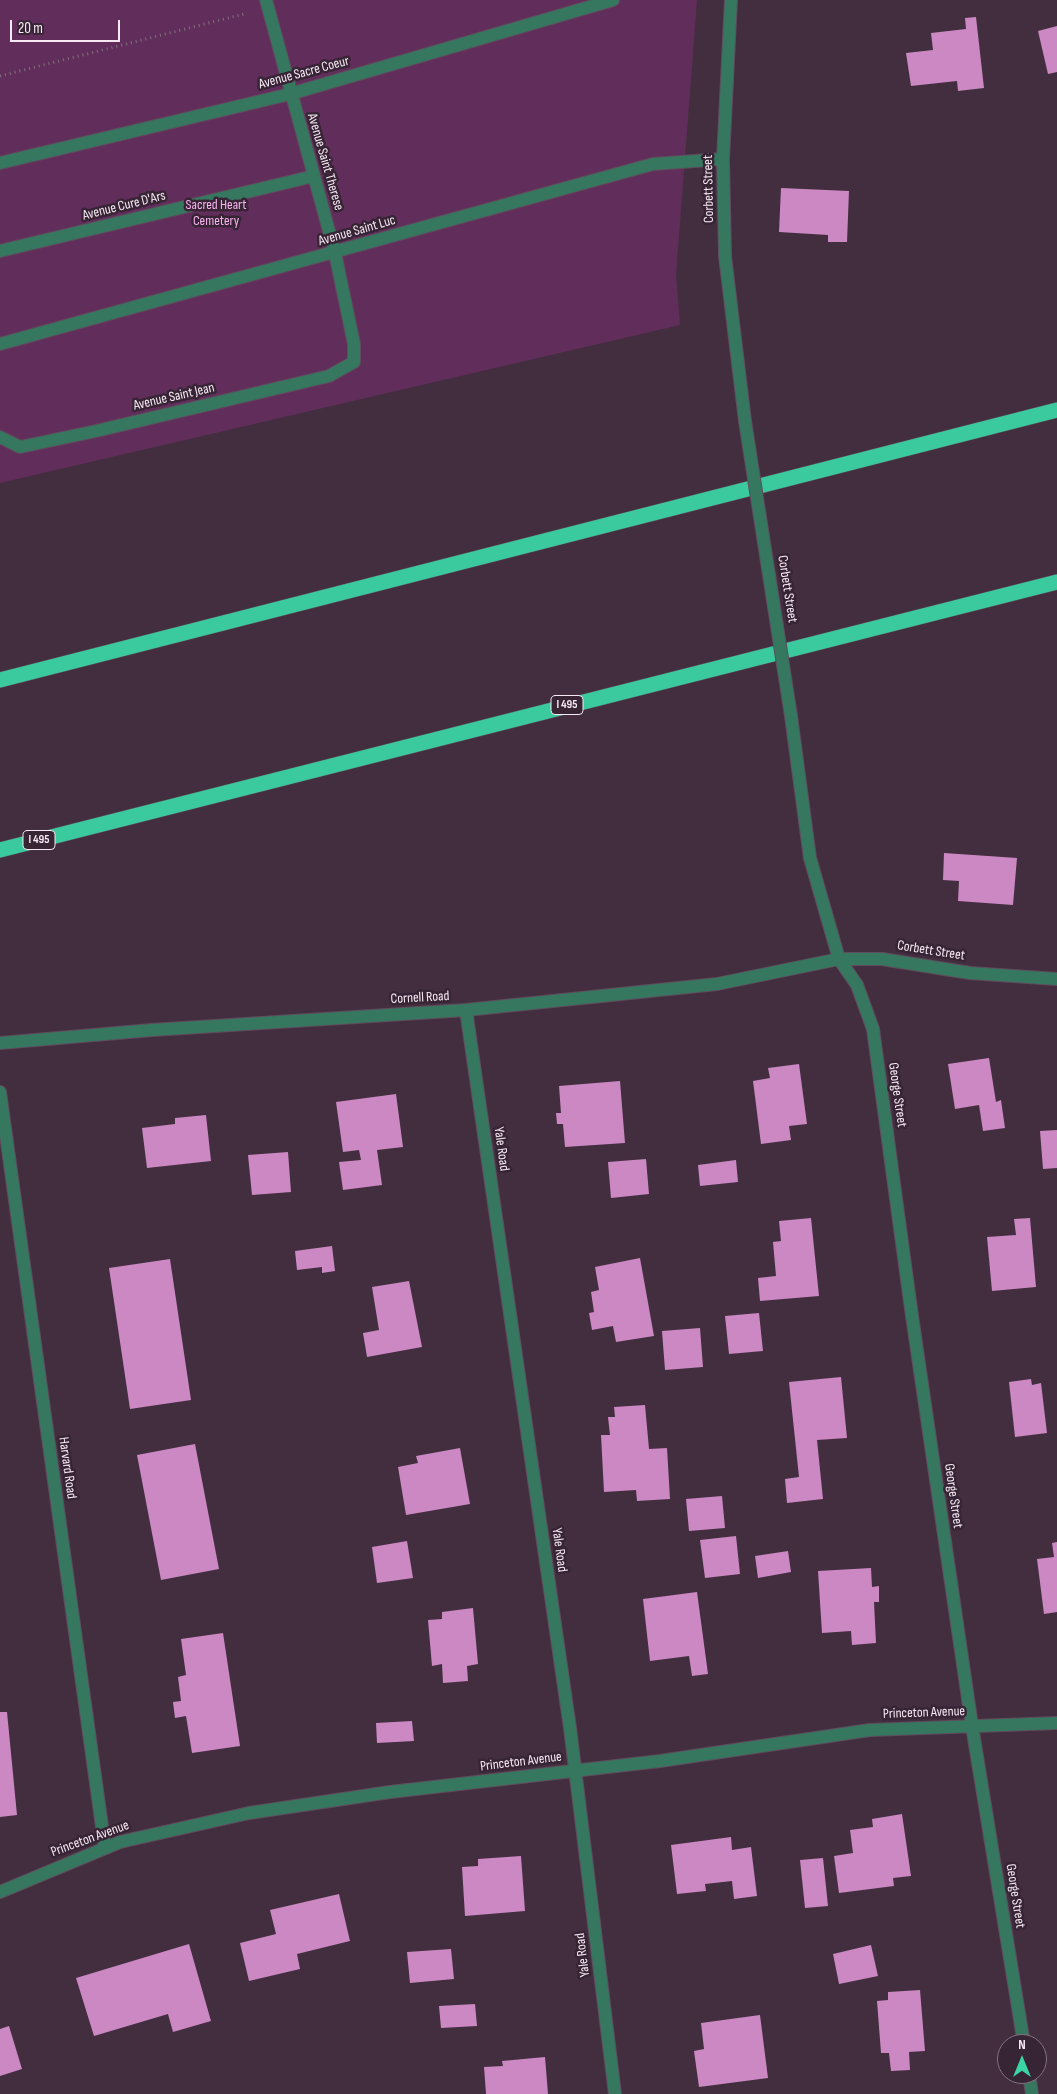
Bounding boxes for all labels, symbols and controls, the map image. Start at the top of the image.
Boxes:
scale bar [12,10,122,42]
text: 20 m [18,19,43,38]
street label: Avenue Sacre Coeur [257,53,351,93]
street label: Avenue Saint Therese [303,111,347,213]
street label: Corbett Street [700,155,718,223]
street label: Avenue Cure D'Ars [81,188,167,224]
park label: Sacred Heart Cemetery [186,197,246,230]
street label: Avenue Saint Luc [316,212,398,250]
street label: Avenue Saint Jean [132,379,216,415]
street label: Corbett Street [773,554,801,624]
road number: I 495 [551,696,583,714]
road number: I 495 [23,830,55,850]
street label: Corbett Street [896,937,966,965]
street label: Cornell Road [390,988,450,1008]
street label: George Street [884,1062,910,1128]
street label: Yale Road [490,1126,512,1172]
street label: Harvard Road [54,1436,80,1500]
street label: George Street [940,1463,966,1529]
street label: Yale Road [548,1527,570,1573]
street label: Princeton Avenue [883,1703,965,1723]
street label: Princeton Avenue [479,1749,563,1775]
street label: Princeton Avenue [49,1817,131,1861]
street label: George Street [1002,1863,1028,1929]
street label: Yale Road [572,1932,594,1978]
north arrow [997,2034,1047,2084]
text: N [1018,2036,1026,2053]

